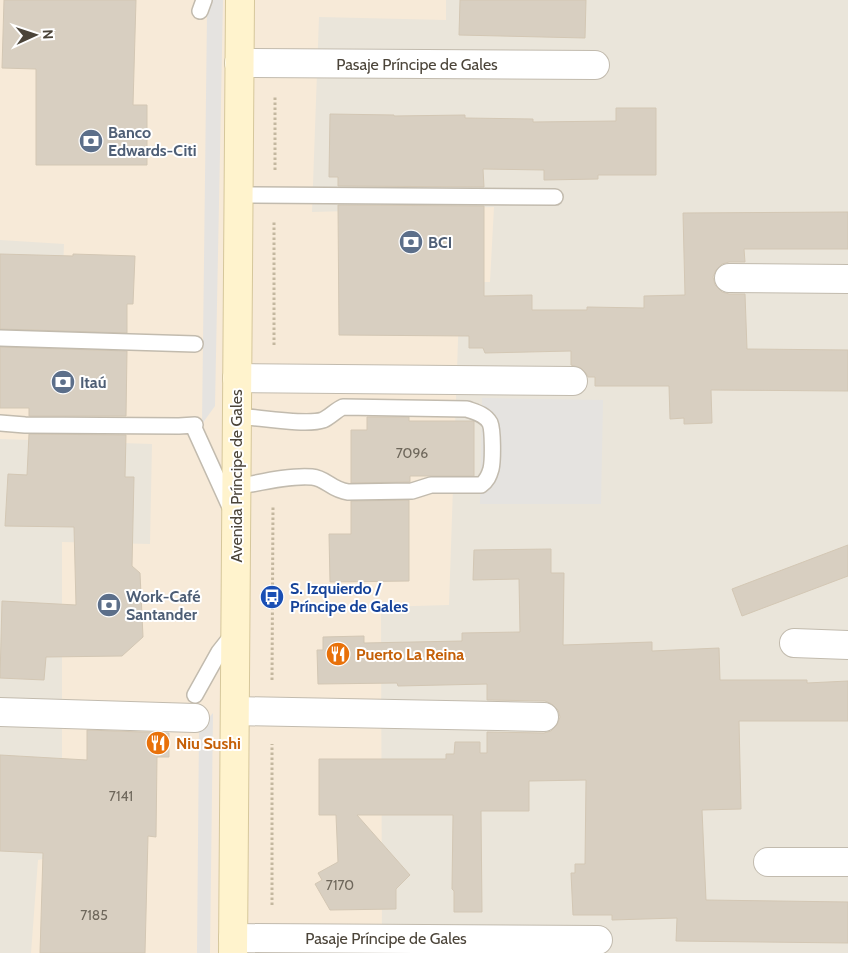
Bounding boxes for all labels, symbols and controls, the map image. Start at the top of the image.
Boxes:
north arrow [10,10,60,60]
text: N [39,29,57,40]
street label: Pasaje Príncipe de Gales [336,55,498,74]
place label: Banco Edwards-Citi [108,123,197,160]
bank icon: Banco Edwards-Citi [78,128,104,154]
bank icon: BCI [398,229,424,255]
place label: BCI [428,233,452,252]
bank icon: Itaú [50,369,76,395]
place label: Itaú [80,373,107,392]
street label: Avenida Príncipe de Gales [227,389,246,563]
house number: 7096 [396,444,428,462]
place label: S. Izquierdo / Príncipe de Gales [290,579,408,616]
bus stop icon: S. Izquierdo / Príncipe de Gales [259,584,285,610]
place label: Work-Café Santander [126,587,201,624]
bank icon: Work-Café Santander [96,592,122,618]
restaurant icon: Puerto La Reina [325,641,351,667]
place label: Puerto La Reina [356,645,464,664]
restaurant icon: Niu Sushi [145,730,171,756]
place label: Niu Sushi [176,734,241,753]
house number: 7141 [109,787,133,805]
house number: 7170 [326,876,354,894]
house number: 7185 [80,906,108,924]
street label: Pasaje Príncipe de Gales [305,929,467,948]

